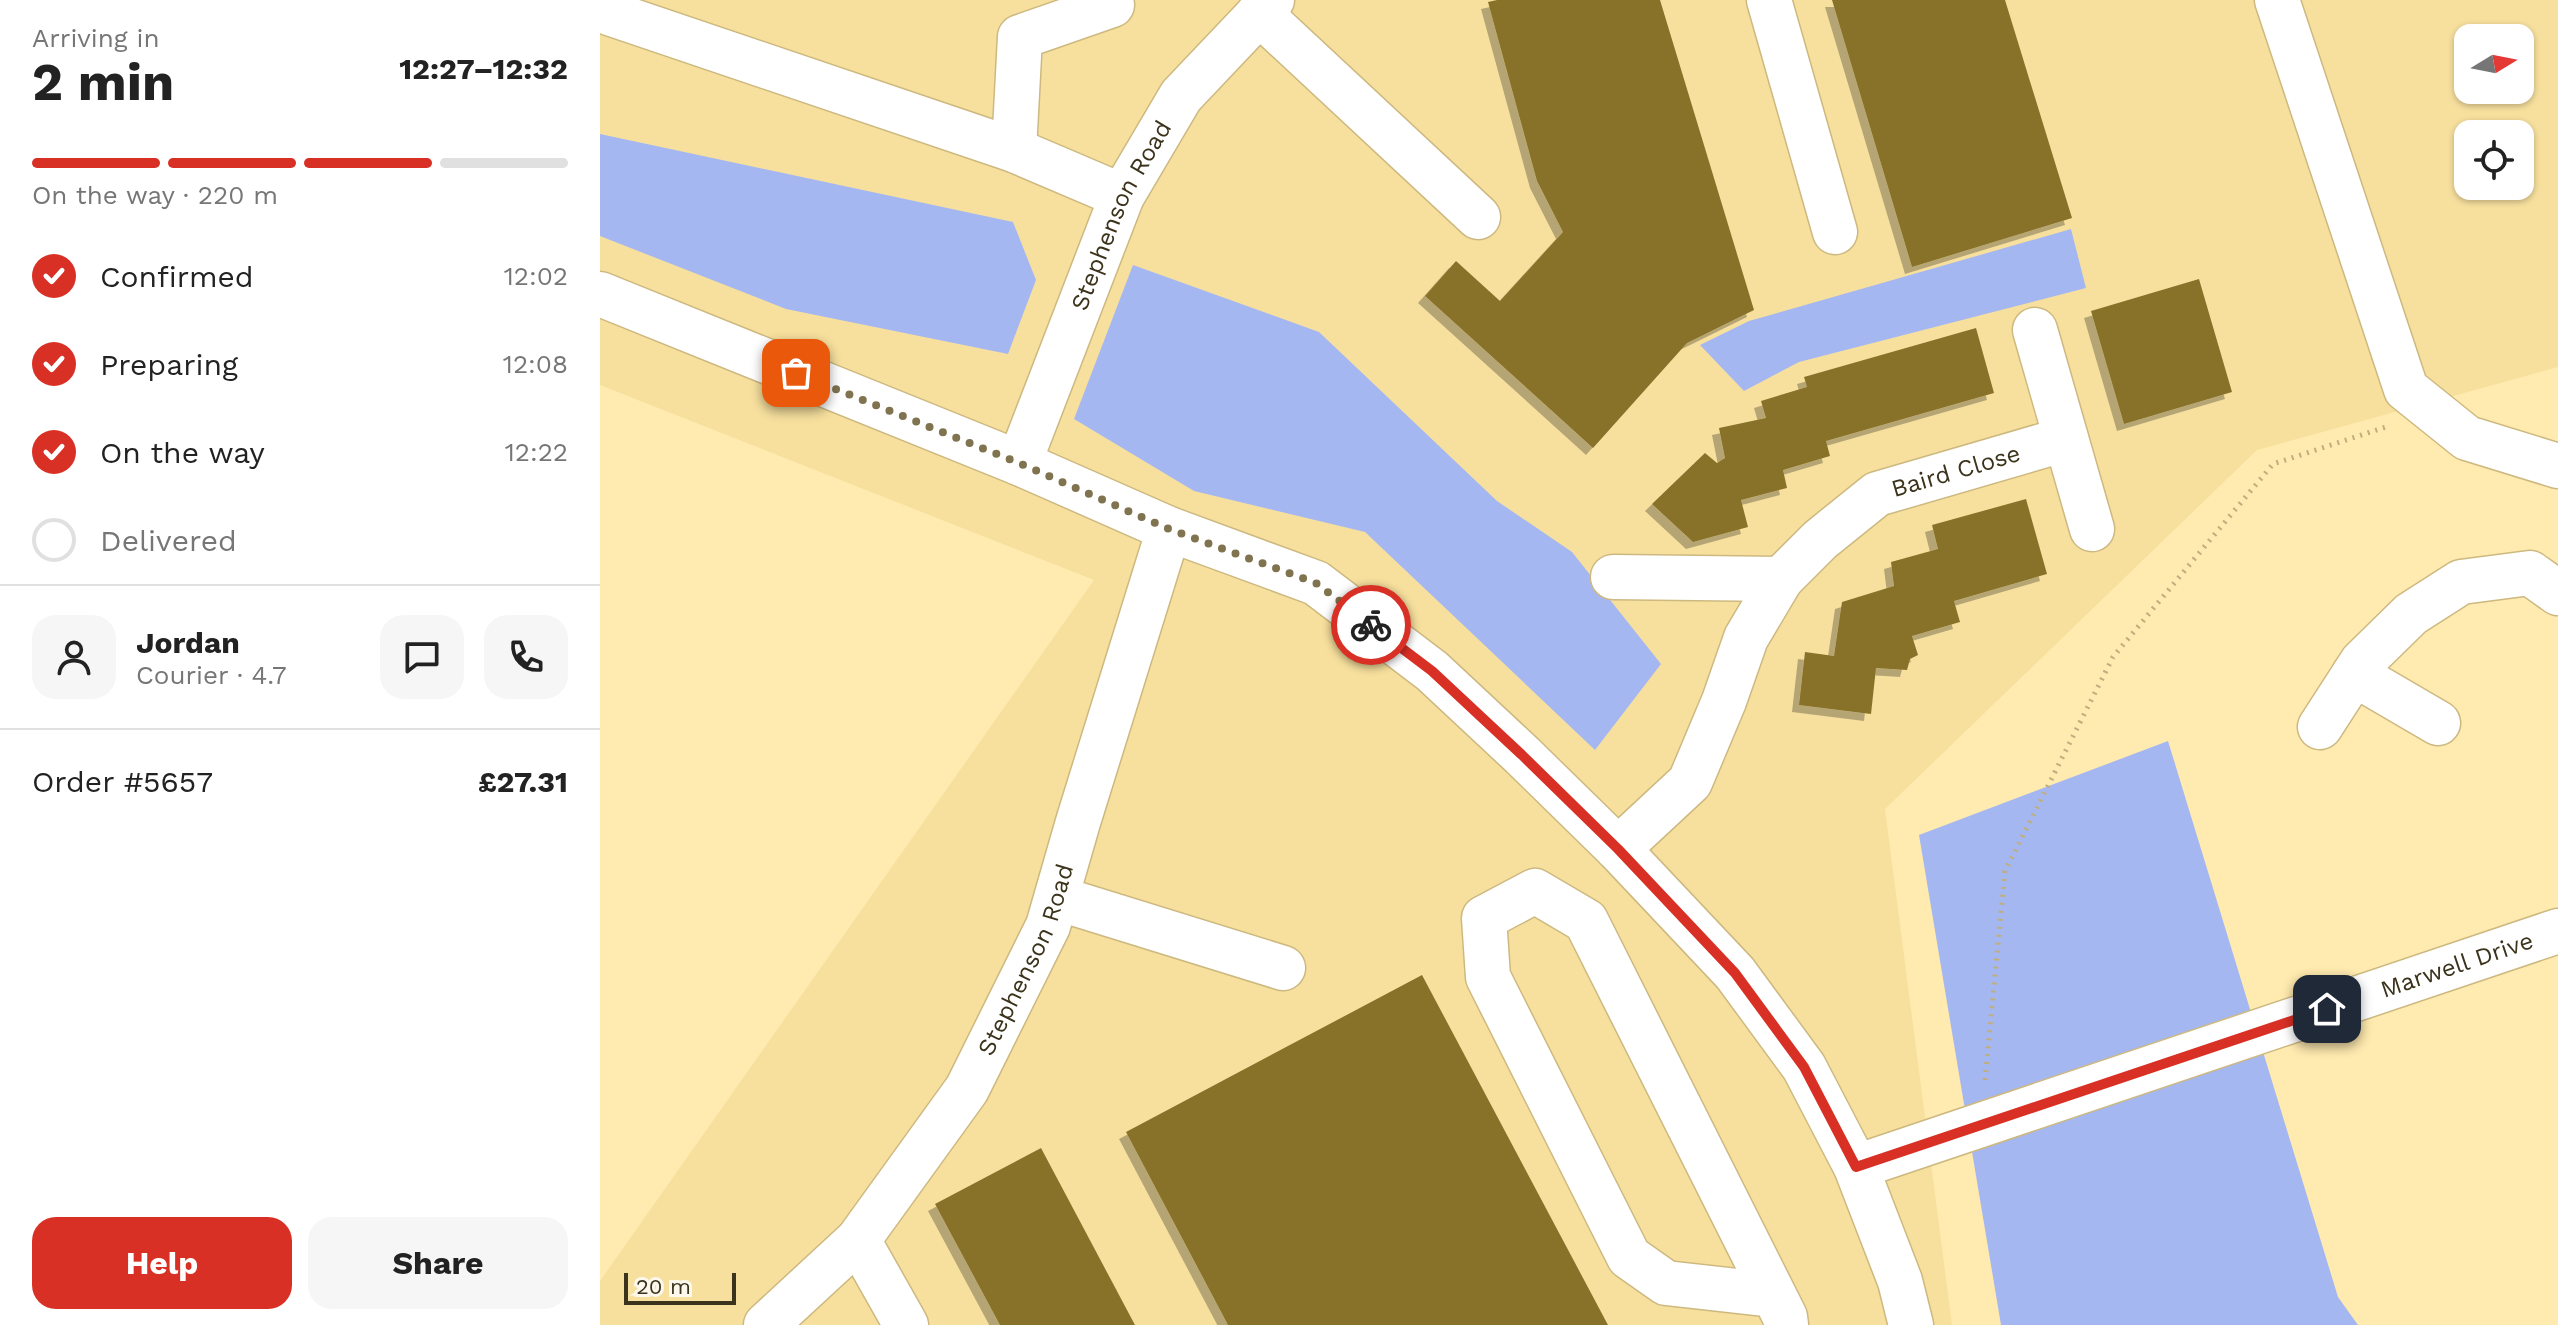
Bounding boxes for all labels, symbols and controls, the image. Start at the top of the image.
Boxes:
text: Arriving in [32,23,160,53]
north arrow [2454,24,2534,104]
map controls [2454,24,2534,200]
text: 12:27–12:32 [399,51,568,86]
text: 2 min [32,52,174,113]
street label: Stephenson Road [1065,116,1177,314]
button: locate [2454,120,2534,200]
text: On the way · 220 m [32,180,278,210]
icon: check [32,254,76,298]
text: Confirmed [100,259,254,294]
text: 12:02 [504,261,568,291]
pin [762,339,830,407]
icon: check [32,342,76,386]
text: Preparing [100,347,238,382]
text: 12:08 [503,349,568,379]
icon: bag [774,351,818,395]
icon: check [32,430,76,474]
text: On the way [100,435,265,470]
text: 12:22 [505,437,568,467]
street label: Baird Close [1888,439,2024,503]
text: Delivered [100,523,237,558]
courier [1331,585,1411,665]
icon: bike [1349,603,1393,647]
button: person [32,615,116,699]
button: chat [380,615,464,699]
button: phone [484,615,568,699]
text: Jordan [136,625,240,660]
text: Courier · 4.7 [136,660,286,690]
text: Order #5657 [32,764,213,799]
text: £27.31 [478,764,568,799]
street label: Stephenson Road [972,861,1079,1060]
street label: Marwell Drive [2377,926,2537,1004]
pin [2293,975,2361,1043]
icon: home [2305,987,2349,1031]
button: Help [32,1217,292,1309]
button: Share [308,1217,568,1309]
scale bar [624,1269,736,1305]
text: 20 m [636,1274,691,1299]

